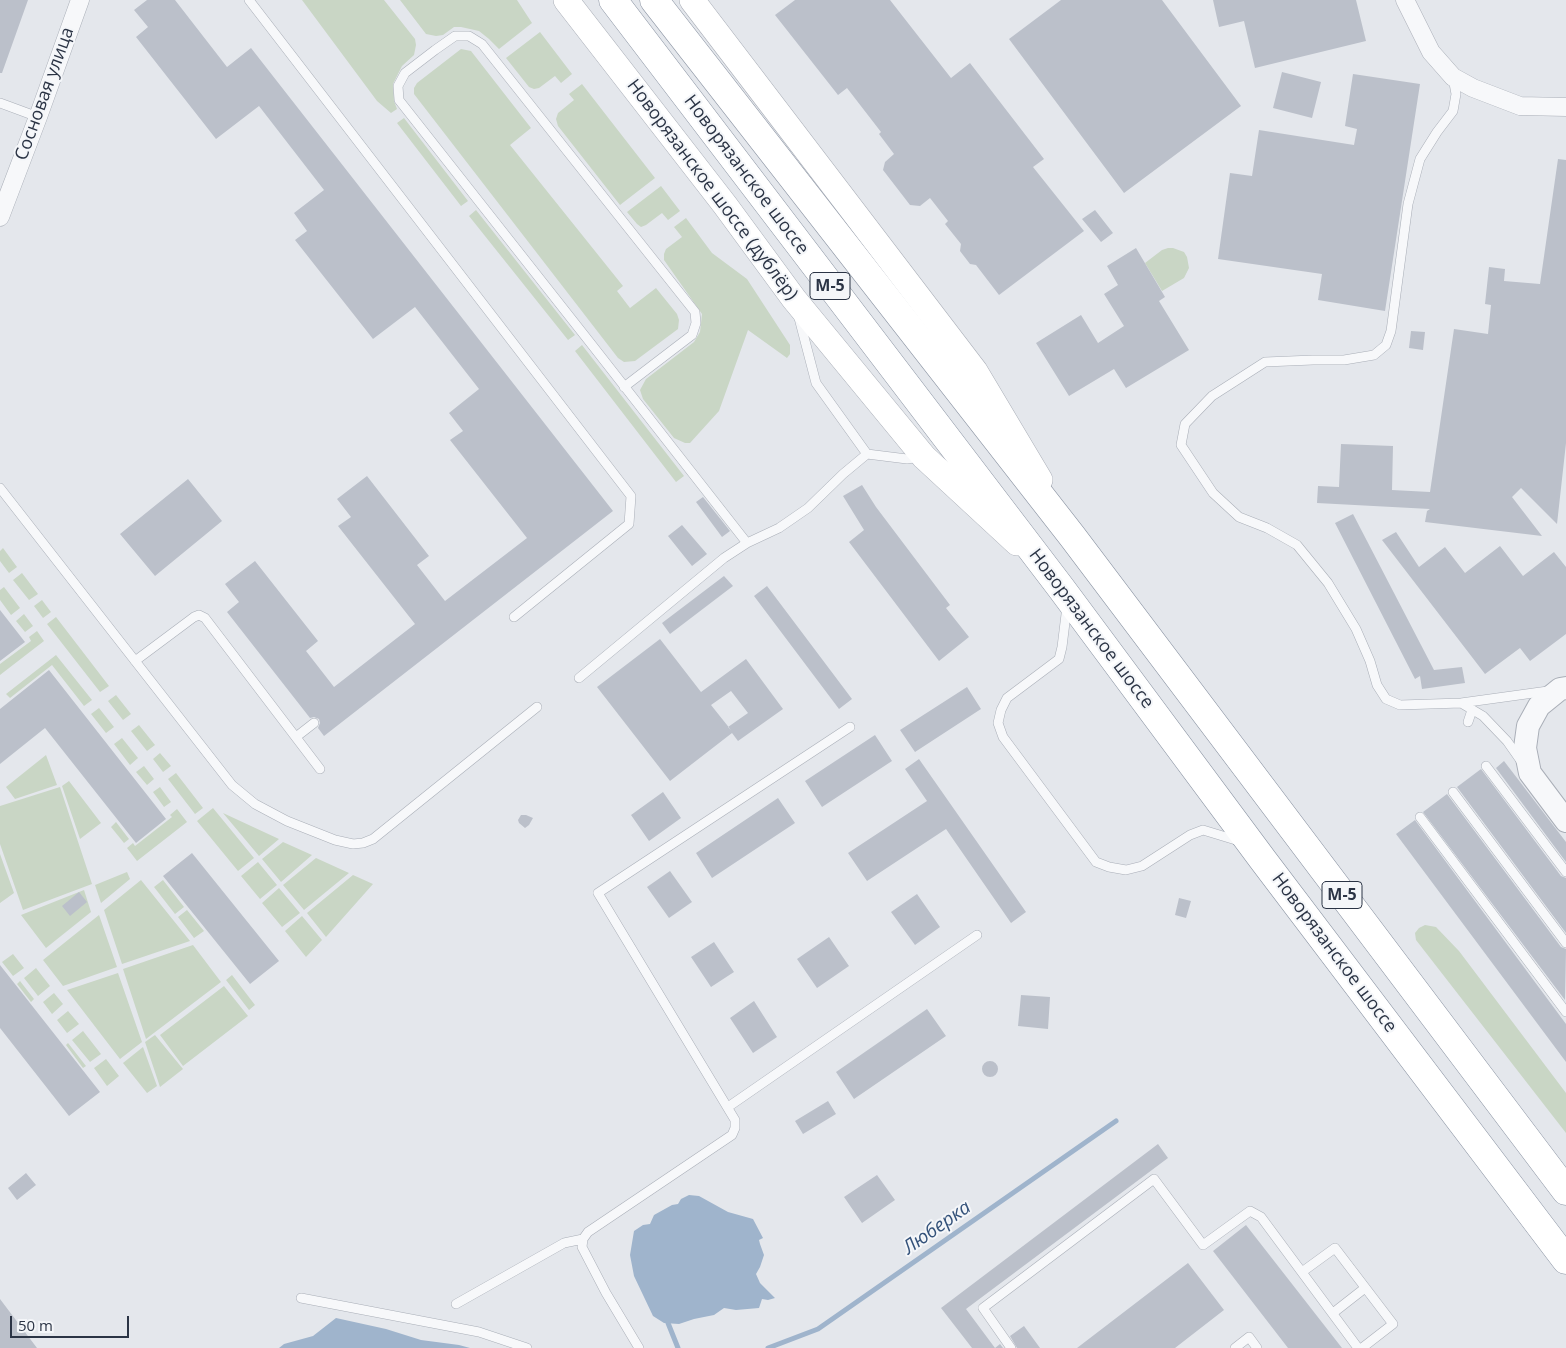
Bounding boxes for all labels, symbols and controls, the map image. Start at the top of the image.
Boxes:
street label: Сосновая улица [11,25,79,163]
street label: Новорязанское шоссе (дублёр) [622,75,802,305]
street label: Новорязанское шоссе [679,91,813,259]
road number: М-5 [810,272,850,300]
street label: Новорязанское шоссе [1024,545,1158,713]
street label: Новорязанское шоссе [1267,869,1401,1037]
road number: М-5 [1322,882,1362,908]
water label: Люберка [899,1196,975,1260]
scale bar [12,1306,131,1338]
text: 50 m [18,1315,53,1335]

